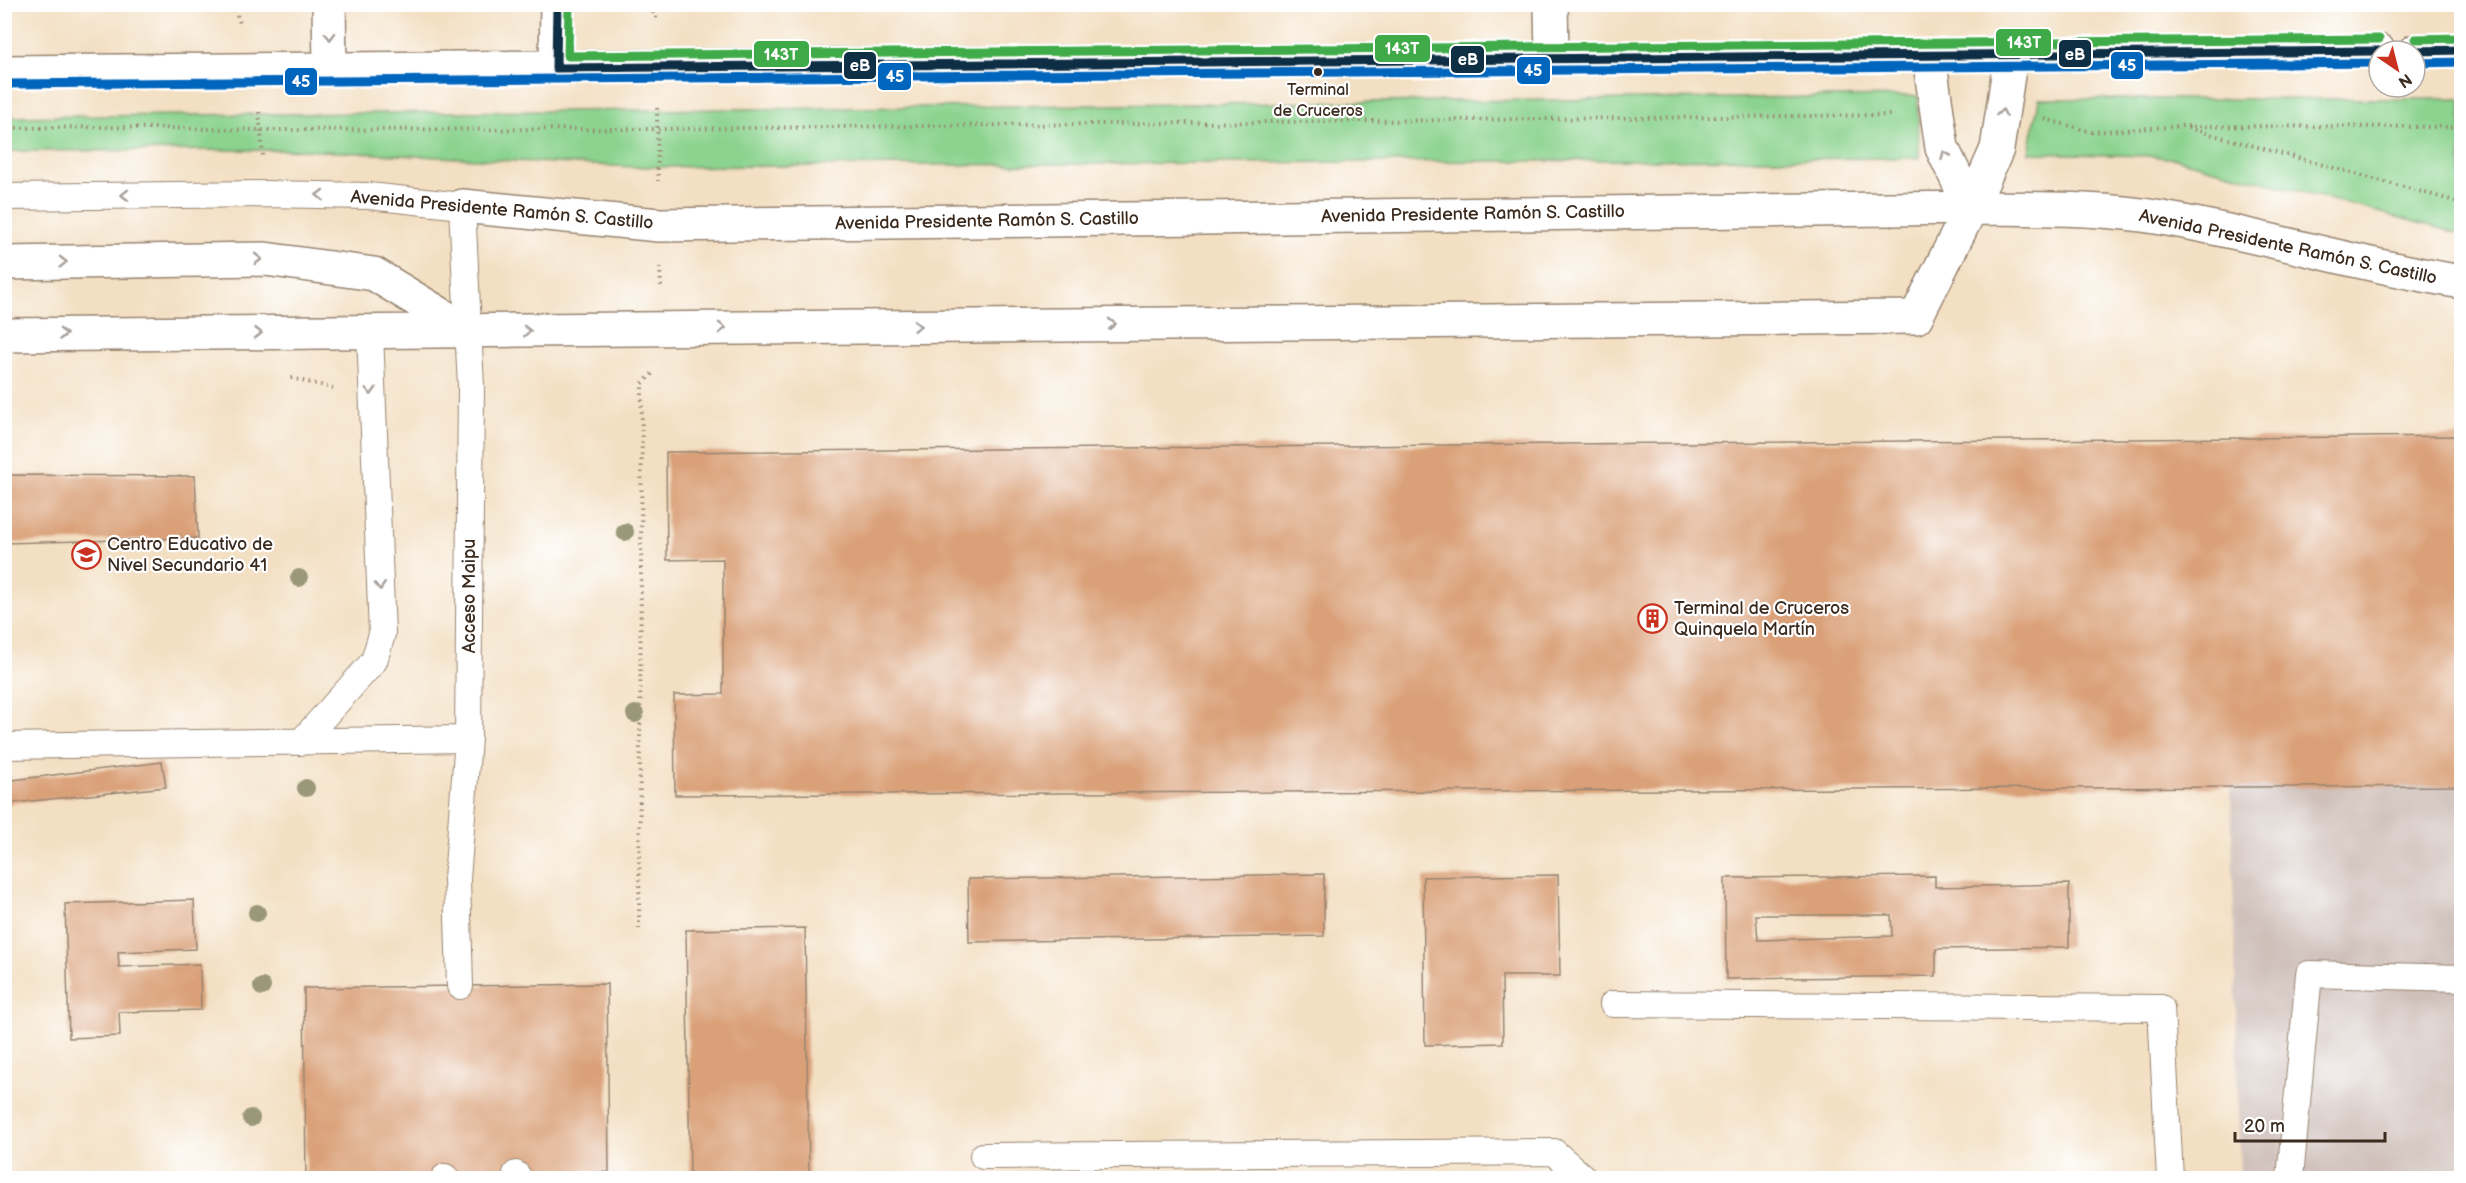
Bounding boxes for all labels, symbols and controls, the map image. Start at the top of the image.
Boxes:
line badge: 143T [1995,28,2052,57]
one-way arrow [324,32,336,41]
line badge: 143T [1374,34,1431,63]
text: 143T [2007,34,2042,53]
line badge: eB [2058,39,2092,68]
north arrow [2367,39,2427,99]
line badge: 143T [753,40,810,68]
text: 143T [1385,40,1420,59]
line badge: eB [1450,45,1485,74]
text: 143T [764,46,799,65]
text: eB [2065,46,2085,65]
line badge: eB [843,51,877,80]
text: eB [1458,51,1478,70]
line badge: 45 [2110,51,2144,80]
line badge: 45 [1516,56,1551,85]
text: eB [850,57,870,76]
text: 45 [2118,57,2136,76]
line badge: 45 [877,62,912,91]
text: 45 [1524,62,1542,81]
marker: Terminal de Cruceros [1312,66,1324,78]
line badge: 45 [284,67,318,96]
text: 45 [886,68,904,87]
text: N [2394,69,2415,91]
text: 45 [292,73,310,92]
place label: Terminal de Cruceros [1273,81,1363,121]
one-way arrow [1995,108,2008,118]
one-way arrow [1941,150,1953,161]
street label: Avenida Presidente Ramón S. Castillo [350,186,654,234]
one-way arrow [120,189,129,201]
one-way arrow [315,189,324,201]
street label: Avenida Presidente Ramón S. Castillo [1321,201,1625,227]
street label: Avenida Presidente Ramón S. Castillo [2137,205,2439,289]
street label: Avenida Presidente Ramón S. Castillo [835,208,1139,234]
one-way arrow [253,253,262,265]
one-way arrow [58,256,67,268]
one-way arrow [1107,318,1116,331]
one-way arrow [912,320,921,332]
one-way arrow [717,322,726,334]
one-way arrow [522,324,531,337]
one-way arrow [253,327,262,339]
one-way arrow [58,328,67,341]
one-way arrow [365,386,377,395]
place label: Centro Educativo de Nivel Secundario 41 [107,534,273,576]
school or university icon: Centro Educativo de Nivel Secundario 41 [70,538,102,570]
street label: Acceso Maipu [459,539,480,653]
one-way arrow [373,581,386,590]
place label: Terminal de Cruceros Quinquela Martín [1674,598,1849,640]
building icon: Terminal de Cruceros Quinquela Martín [1637,602,1669,634]
scale bar [2235,1105,2385,1143]
text: 20 m [2244,1116,2285,1137]

